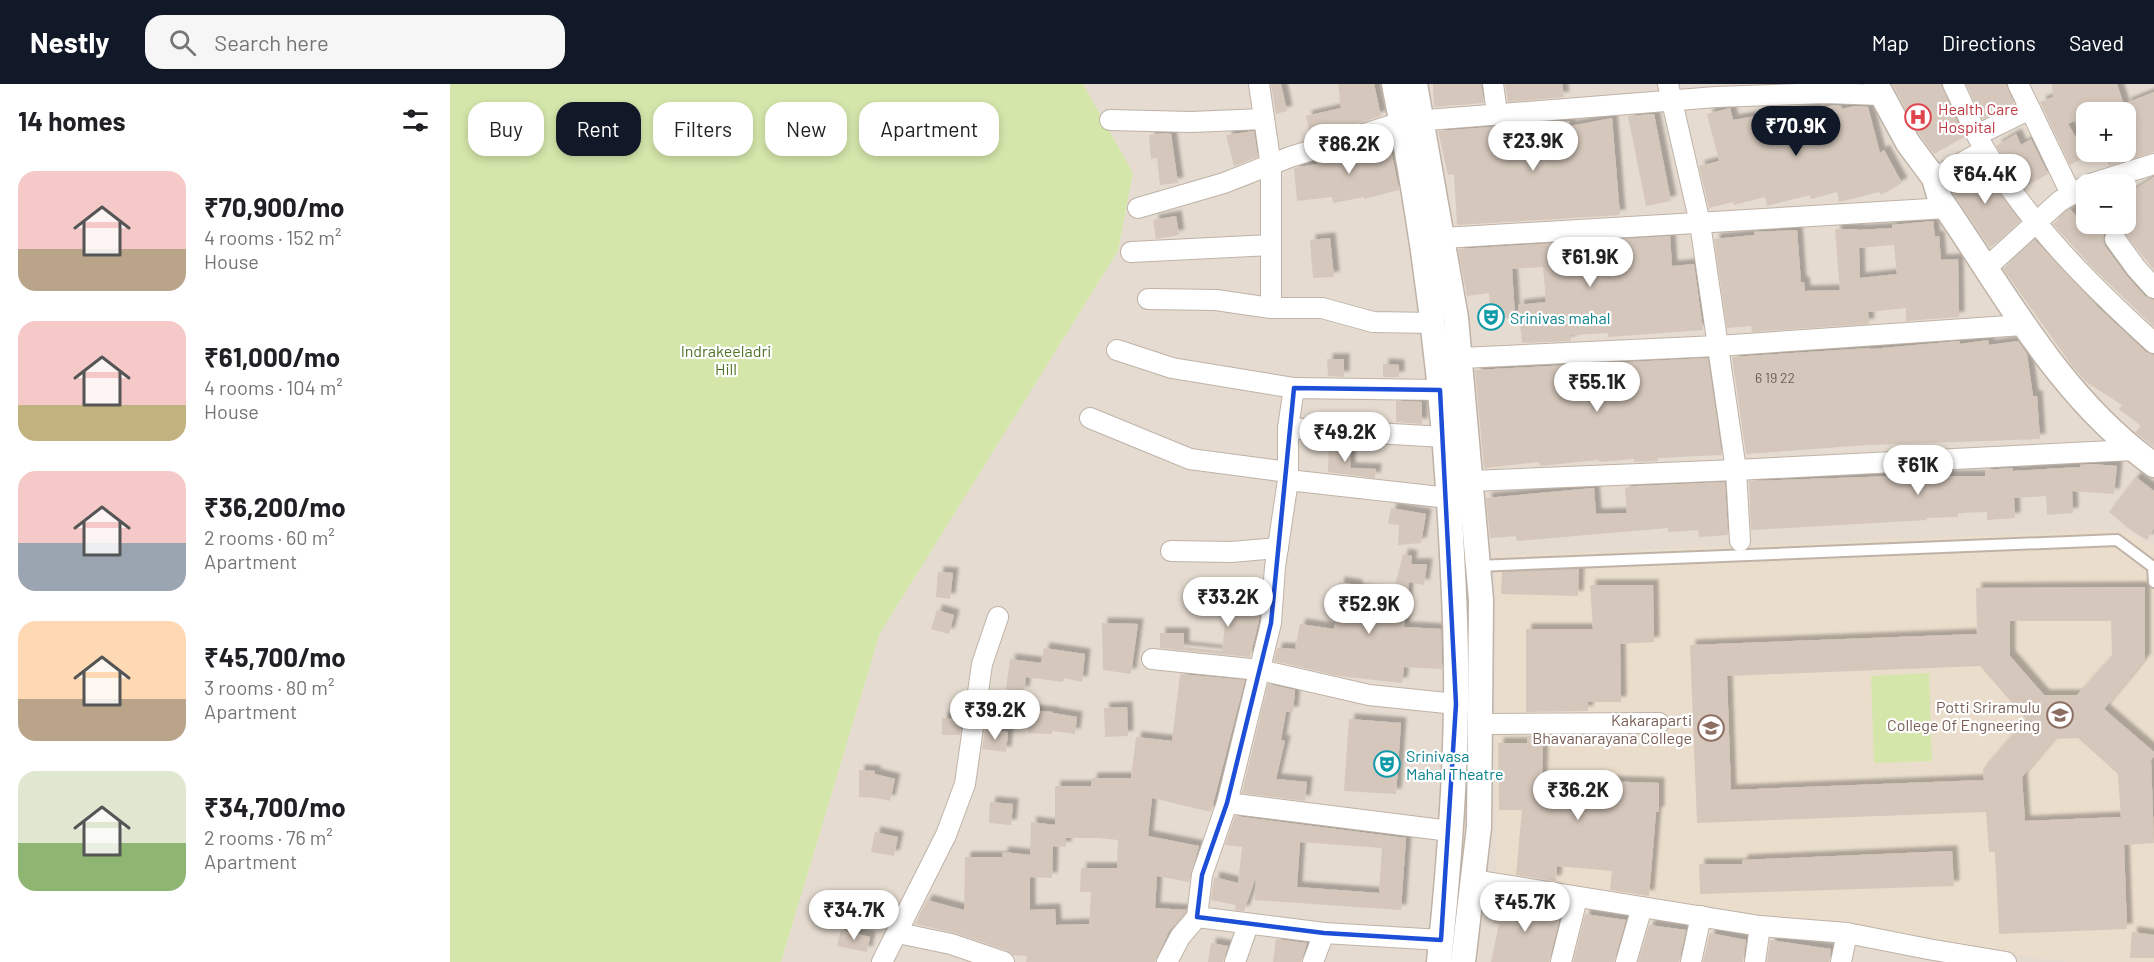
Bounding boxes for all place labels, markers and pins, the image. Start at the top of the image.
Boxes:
place label: Health Care Hospital [1938,99,2018,136]
hospital icon: Health Care Hospital [1903,102,1933,132]
pin: ₹70.9K [1747,106,1845,157]
pin: ₹23.9K [1484,121,1582,172]
pin: ₹86.2K [1300,124,1398,175]
pin: ₹64.4K [1936,154,2034,205]
pin: ₹61.9K [1541,237,1639,288]
theatre icon: Srinivas mahal [1476,302,1506,332]
place label: Srinivas mahal [1510,308,1610,327]
pin: ₹55.1K [1548,362,1646,413]
pin: ₹49.2K [1296,412,1394,463]
pin: ₹61K [1882,445,1954,496]
pin: ₹33.2K [1179,577,1277,628]
pin: ₹52.9K [1320,584,1418,635]
pin: ₹39.2K [946,690,1044,741]
place label: Potti Sriramulu College Of Engneering [1887,697,2040,734]
school or university icon: Potti Sriramulu College Of Engneering [2045,700,2075,730]
place label: Kakaraparti Bhavanarayana College [1532,710,1692,747]
school or university icon: Kakaraparti Bhavanarayana College [1696,713,1726,743]
place label: Srinivasa Mahal Theatre [1406,746,1504,783]
theatre icon: Srinivasa Mahal Theatre [1372,749,1402,779]
pin: ₹36.2K [1529,770,1627,821]
pin: ₹45.7K [1476,882,1574,933]
pin: ₹34.7K [805,890,903,941]

